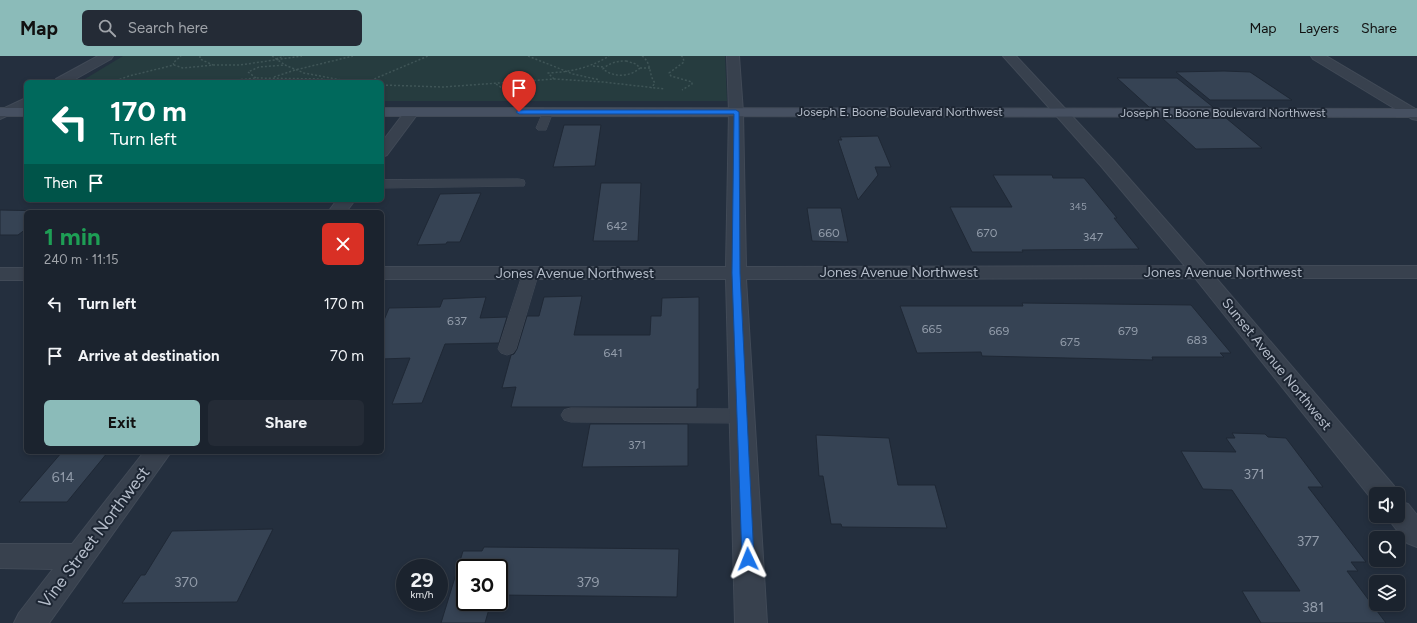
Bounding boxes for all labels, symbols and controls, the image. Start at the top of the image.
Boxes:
search box [82,10,362,46]
text: Map [20,17,58,40]
icon: search [96,17,118,39]
text: Search here [128,19,208,37]
text: Map [1249,20,1277,37]
text: Layers [1299,20,1339,37]
text: Share [1361,20,1397,37]
pin [502,71,536,112]
icon: arrive [508,77,530,99]
text: 170 m [110,94,187,128]
icon: left [44,96,96,148]
street label: Joseph E. Boone Boulevard Northwest [797,105,1003,119]
street label: Joseph E. Boone Boulevard Northwest [1120,106,1326,120]
text: Turn left [110,128,177,150]
icon: arrive [85,172,107,194]
text: Then [44,174,77,192]
house number: 345 [1069,200,1087,213]
house number: 642 [607,219,627,233]
text: 1 min [44,222,101,251]
button: close [322,223,364,265]
house number: 660 [818,226,840,240]
house number: 670 [977,226,998,240]
house number: 347 [1083,230,1104,244]
text: 240 m · 11:15 [44,252,119,267]
street label: Jones Avenue Northwest [820,264,978,281]
street label: Jones Avenue Northwest [1144,264,1302,281]
street label: Jones Avenue Northwest [496,265,654,282]
icon: left [44,293,66,315]
text: Turn left [78,295,136,313]
text: 170 m [324,295,364,313]
street label: Sunset Avenue Northwest [1218,295,1335,434]
house number: 637 [447,314,467,328]
house number: 665 [922,322,942,336]
house number: 669 [989,324,1009,338]
house number: 679 [1118,324,1138,338]
house number: 683 [1187,333,1207,347]
house number: 675 [1060,335,1080,349]
icon: arrive [44,345,66,367]
house number: 641 [603,346,623,360]
text: Arrive at destination [78,347,219,365]
text: 70 m [330,347,364,365]
button: Exit [44,400,200,446]
button: Share [208,400,364,446]
house number: 371 [628,438,646,452]
street label: Vine Street Northwest [34,462,154,612]
house number: 371 [1244,466,1264,483]
house number: 614 [52,469,75,486]
map controls [1369,487,1405,611]
button: sound [1369,487,1405,523]
button: search [1369,531,1405,567]
house number: 377 [1297,533,1320,550]
position arrow [727,538,769,580]
speed limit sign: 30 [456,559,508,611]
text: 29 [410,568,434,592]
house number: 370 [174,574,198,591]
house number: 379 [576,574,600,591]
button: layers [1369,575,1405,611]
text: km/h [411,588,433,601]
house number: 381 [1302,599,1324,616]

